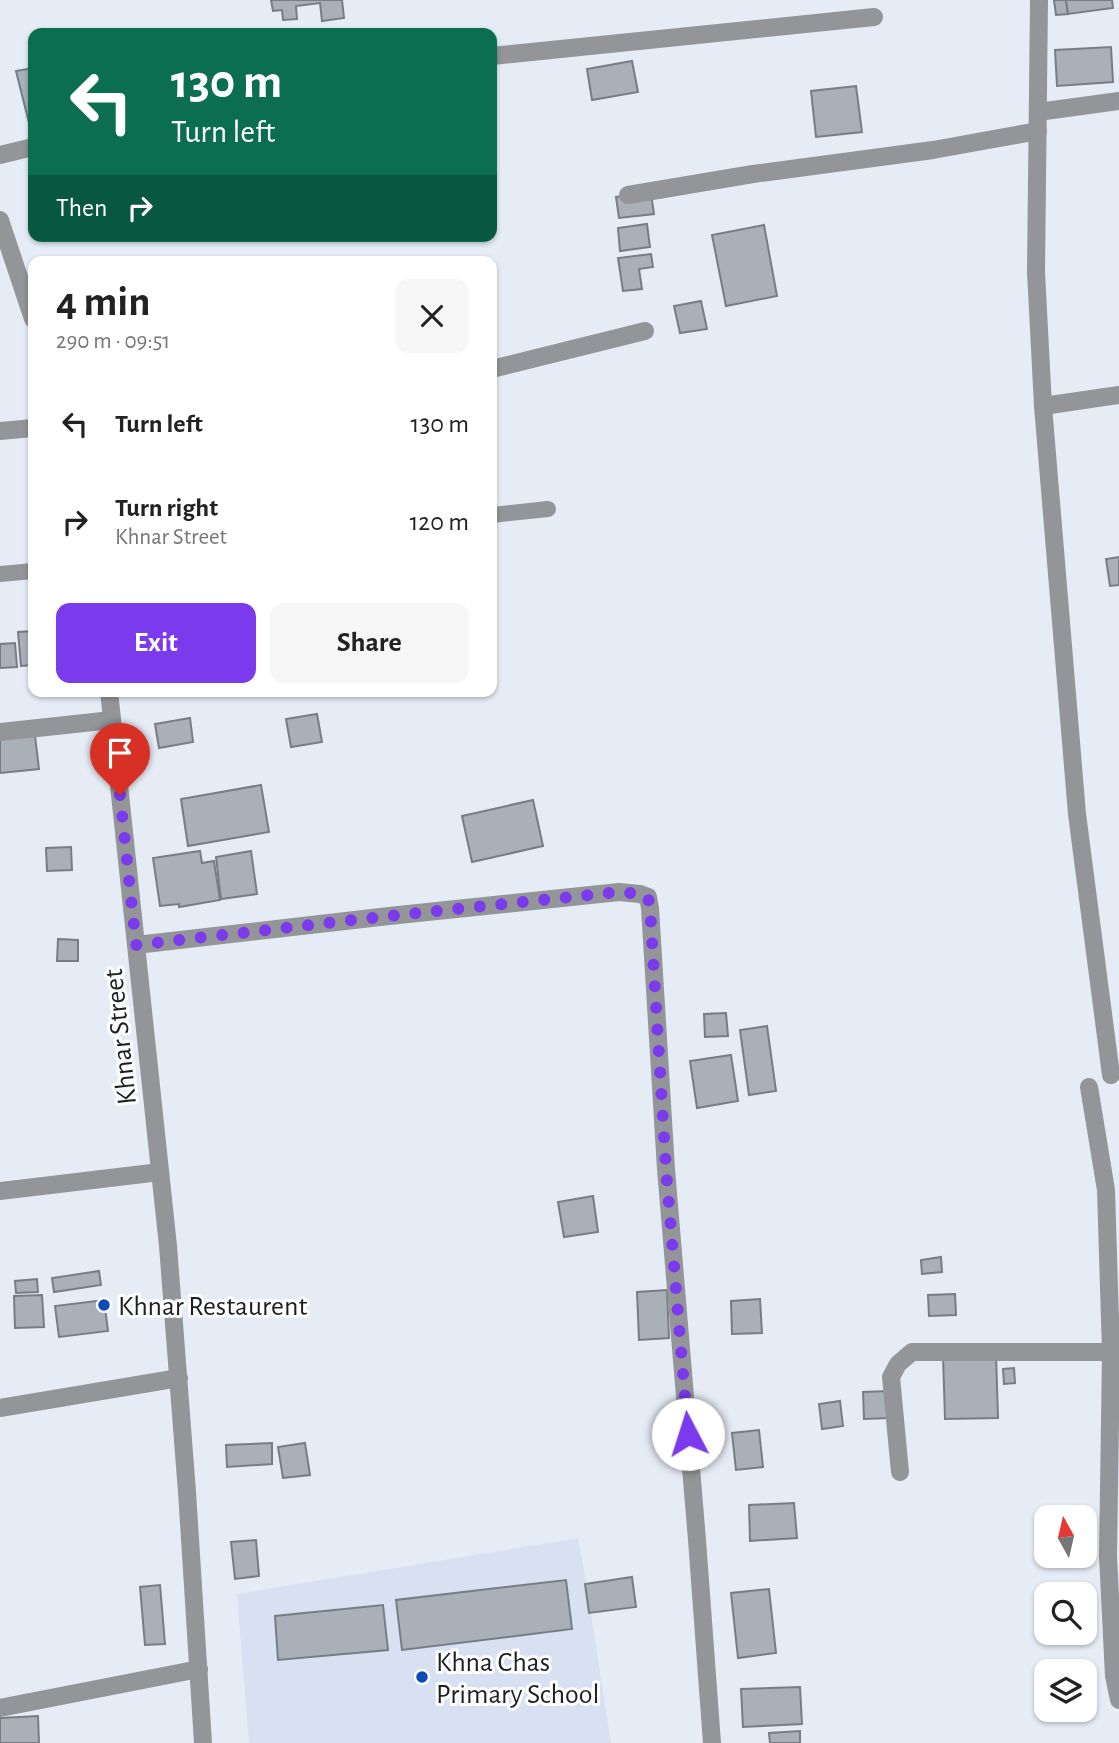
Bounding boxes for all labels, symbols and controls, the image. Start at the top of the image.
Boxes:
icon: left [56,56,147,147]
text: 130 m [171,58,282,107]
text: Turn left [171,116,275,148]
icon: right [121,189,159,227]
text: Then [56,195,107,221]
button: close [395,279,469,353]
text: 4 min [56,281,151,323]
text: 290 m · 09:51 [56,330,170,353]
icon: left [56,405,94,443]
text: Turn left [115,411,203,437]
text: 130 m [411,411,469,437]
text: Turn right [115,495,218,521]
icon: right [56,503,94,541]
text: 120 m [409,509,469,535]
text: Khnar Street [115,526,227,549]
button: Exit [56,603,256,683]
button: Share [270,603,469,683]
pin [90,723,150,795]
icon: arrive [101,734,139,772]
street label: Khnar Street [100,967,142,1106]
place label: Khnar Restaurent [118,1293,307,1321]
marker: Khnar Restaurent [96,1297,112,1313]
position arrow [651,1397,725,1471]
north arrow [1034,1505,1097,1568]
map controls [1034,1505,1097,1722]
button: search [1034,1582,1097,1645]
place label: Khna Chas Primary School [436,1649,599,1709]
button: layers [1034,1659,1097,1722]
marker: Khna Chas Primary School [414,1669,430,1685]

